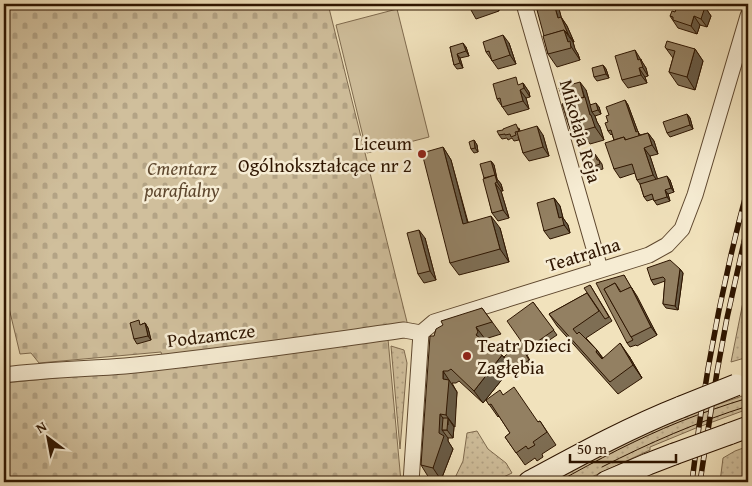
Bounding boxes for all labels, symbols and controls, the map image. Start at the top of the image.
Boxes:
street label: Mikołaja Reja [553,76,609,186]
place label: Liceum Ogólnokształcące nr 2 [238,129,412,179]
marker: Liceum Ogólnokształcące nr 2 [416,148,428,160]
park label: Cmentarz parafialny [143,154,220,204]
street label: Teatralna [543,229,624,279]
street label: Podzamcze [165,316,257,354]
place label: Teatr Dzieci Zagłębia [477,331,571,381]
marker: Teatr Dzieci Zagłębia [461,350,473,362]
north arrow [22,414,72,464]
text: N [32,416,51,438]
scale bar [570,431,676,463]
text: 50 m [577,438,608,459]

